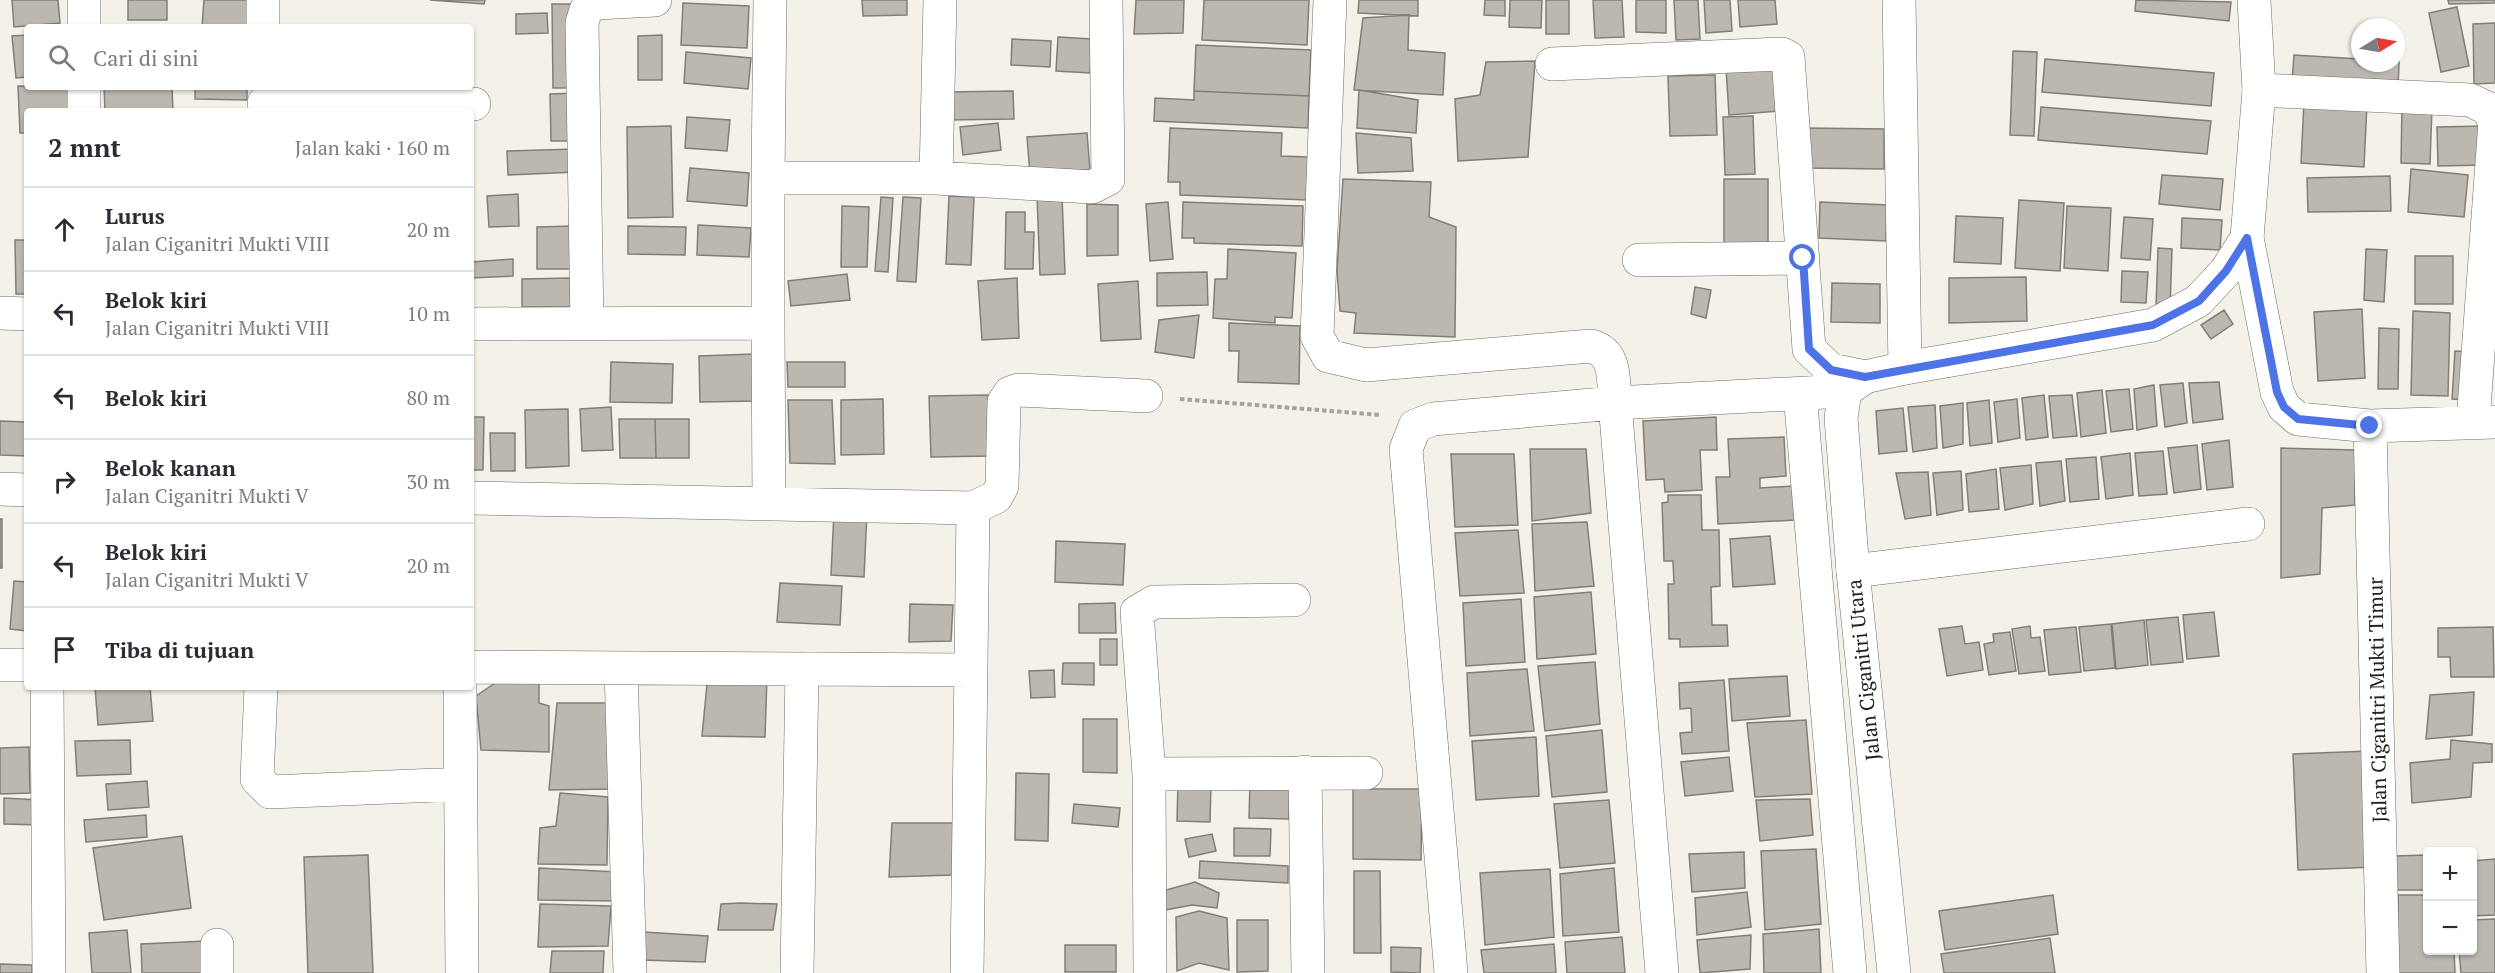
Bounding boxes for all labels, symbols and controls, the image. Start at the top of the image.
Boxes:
north arrow [2351,18,2405,72]
search box [24,24,474,90]
icon: search [45,41,78,74]
text: Cari di sini [93,43,199,72]
text: 2 mnt [48,130,121,164]
text: Jalan kaki · 160 m [295,134,450,161]
text: Lurus [105,201,165,230]
icon: ahead [48,213,81,246]
text: 20 m [407,216,450,243]
text: Jalan Ciganitri Mukti VIII [105,230,330,257]
route start [1789,244,1815,270]
text: Belok kiri [105,285,207,314]
icon: left [48,297,81,330]
text: 10 m [407,300,450,327]
text: Jalan Ciganitri Mukti VIII [105,314,330,341]
icon: left [48,381,81,414]
text: Belok kiri [105,383,207,412]
text: 80 m [407,384,450,411]
route end [2356,412,2382,438]
text: Belok kanan [105,453,236,482]
icon: right [48,465,81,498]
text: 30 m [407,468,450,495]
text: Jalan Ciganitri Mukti V [105,482,309,509]
text: Belok kiri [105,537,207,566]
icon: left [48,549,81,582]
text: 20 m [407,552,450,579]
text: Jalan Ciganitri Mukti V [105,566,309,593]
street label: Jalan Ciganitri Mukti Timur [2361,577,2393,823]
street label: Jalan Ciganitri Utara [1840,578,1886,762]
icon: arrive [48,633,81,666]
text: Tiba di tujuan [105,635,254,664]
map controls [2423,847,2477,955]
button: + [2423,847,2477,901]
button: − [2423,901,2477,955]

